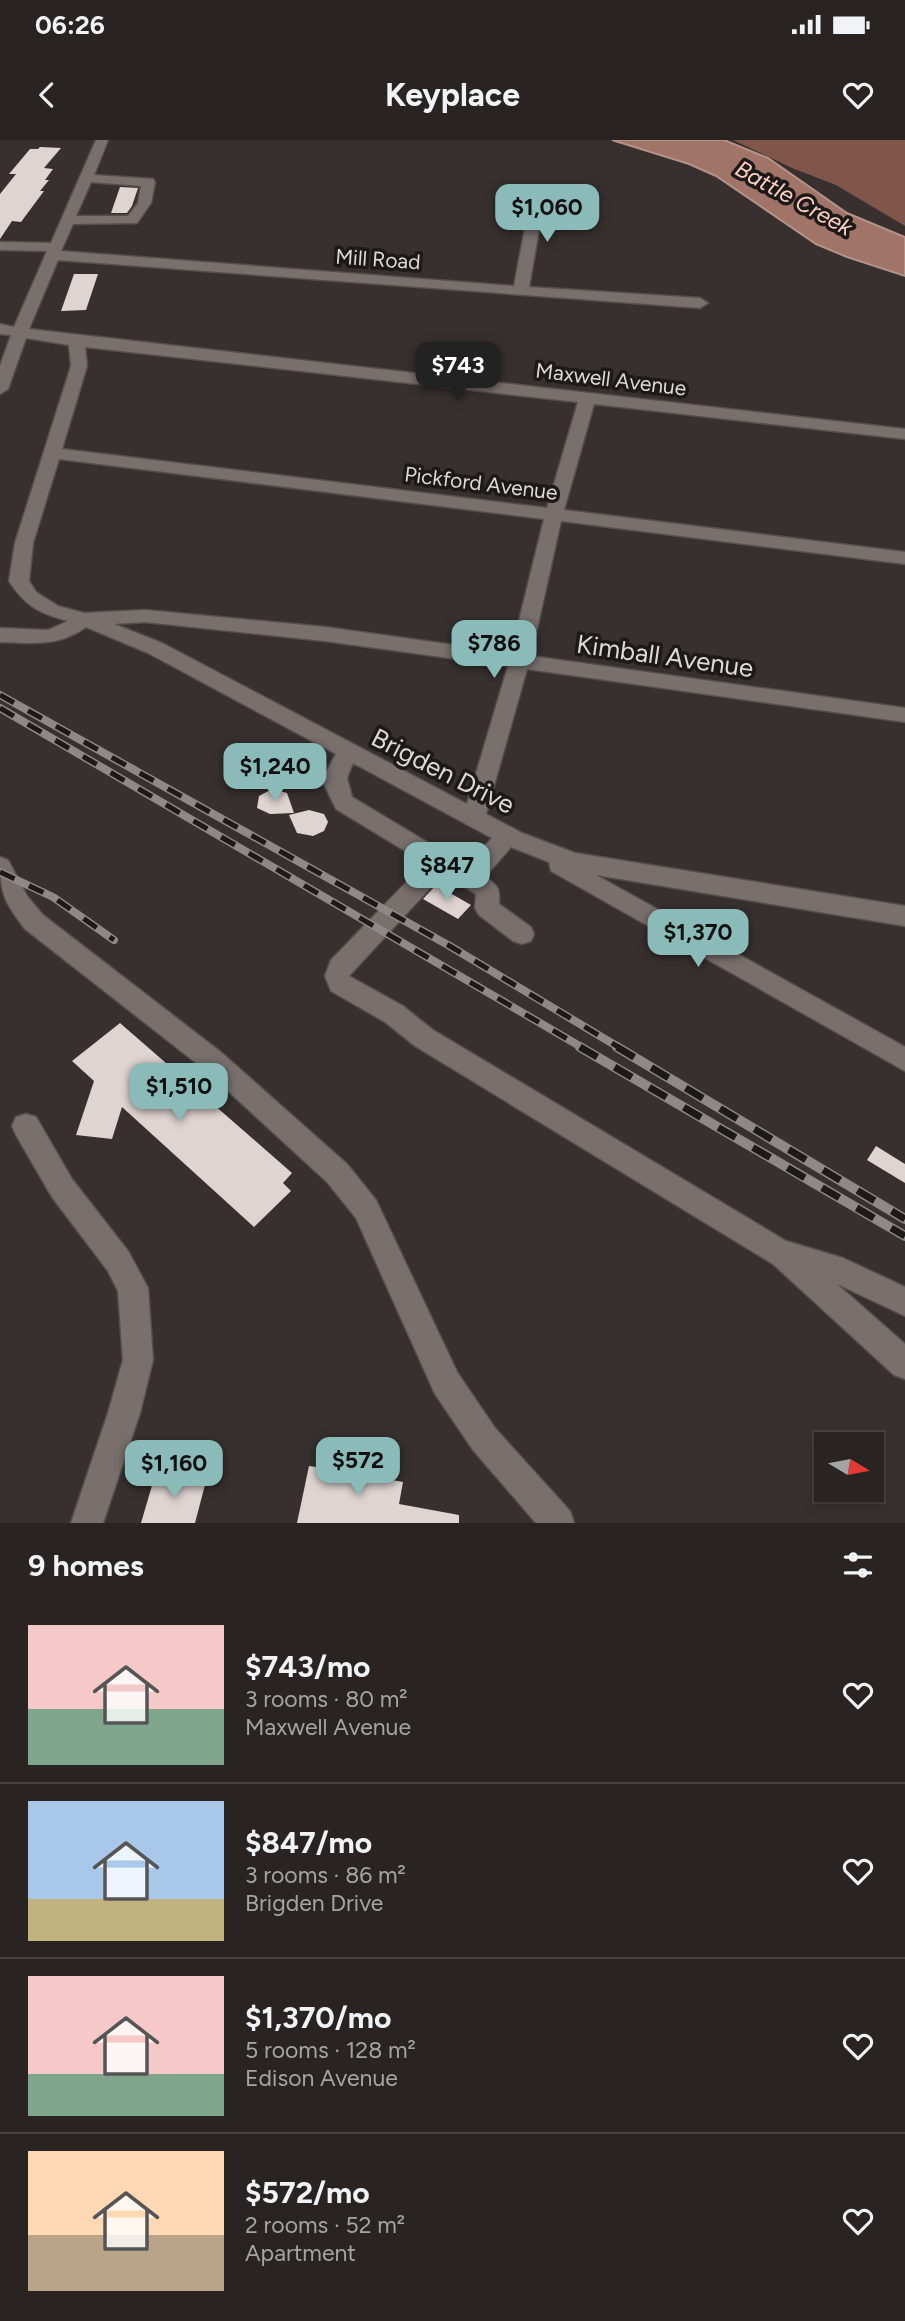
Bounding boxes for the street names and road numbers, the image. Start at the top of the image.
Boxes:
street label: Mill Road [335,244,421,274]
street label: Maxwell Avenue [534,357,688,401]
street label: Pickford Avenue [403,461,559,505]
street label: Kimball Avenue [574,628,756,684]
street label: Brigden Drive [366,721,520,821]

